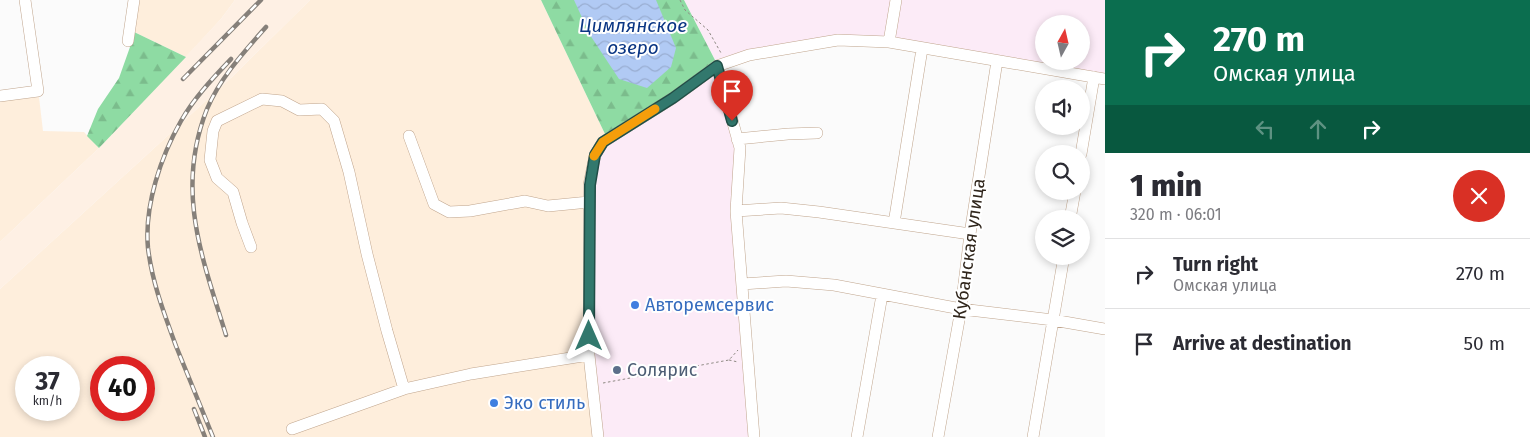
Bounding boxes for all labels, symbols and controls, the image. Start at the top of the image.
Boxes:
water label: Цимлянское озеро [579,14,687,59]
north arrow [1035,15,1090,70]
map controls [1035,15,1090,265]
text: 270 m [1213,18,1305,60]
icon: right [1130,20,1195,85]
text: Омская улица [1213,60,1356,87]
pin [711,70,753,121]
icon: arrive [718,77,746,105]
button: sound [1035,80,1090,135]
icon: left [1251,115,1279,143]
icon: ahead [1304,115,1332,143]
icon: right [1357,115,1385,143]
button: search [1035,145,1090,200]
text: 1 min [1130,168,1202,204]
button: close [1453,170,1505,222]
street label: Кубанская улица [948,177,990,321]
text: 320 m · 06:01 [1130,205,1222,224]
button: layers [1035,210,1090,265]
text: Turn right [1173,253,1258,276]
icon: right [1130,260,1158,288]
text: 270 m [1456,262,1505,285]
text: Омская улица [1173,276,1277,295]
place label: Авторемсервис [645,294,775,316]
marker: Авторемсервис [629,299,641,311]
position arrow [562,309,614,361]
icon: arrive [1130,330,1158,358]
text: Arrive at destination [1173,332,1352,355]
text: 50 m [1464,332,1505,355]
speed limit sign: 40 [90,356,155,421]
place label: Солярис [627,359,698,381]
marker: Солярис [611,364,623,376]
text: 37 [35,367,60,397]
place label: Эко стиль [504,392,585,414]
text: km/h [33,394,62,408]
marker: Эко стиль [488,397,500,409]

